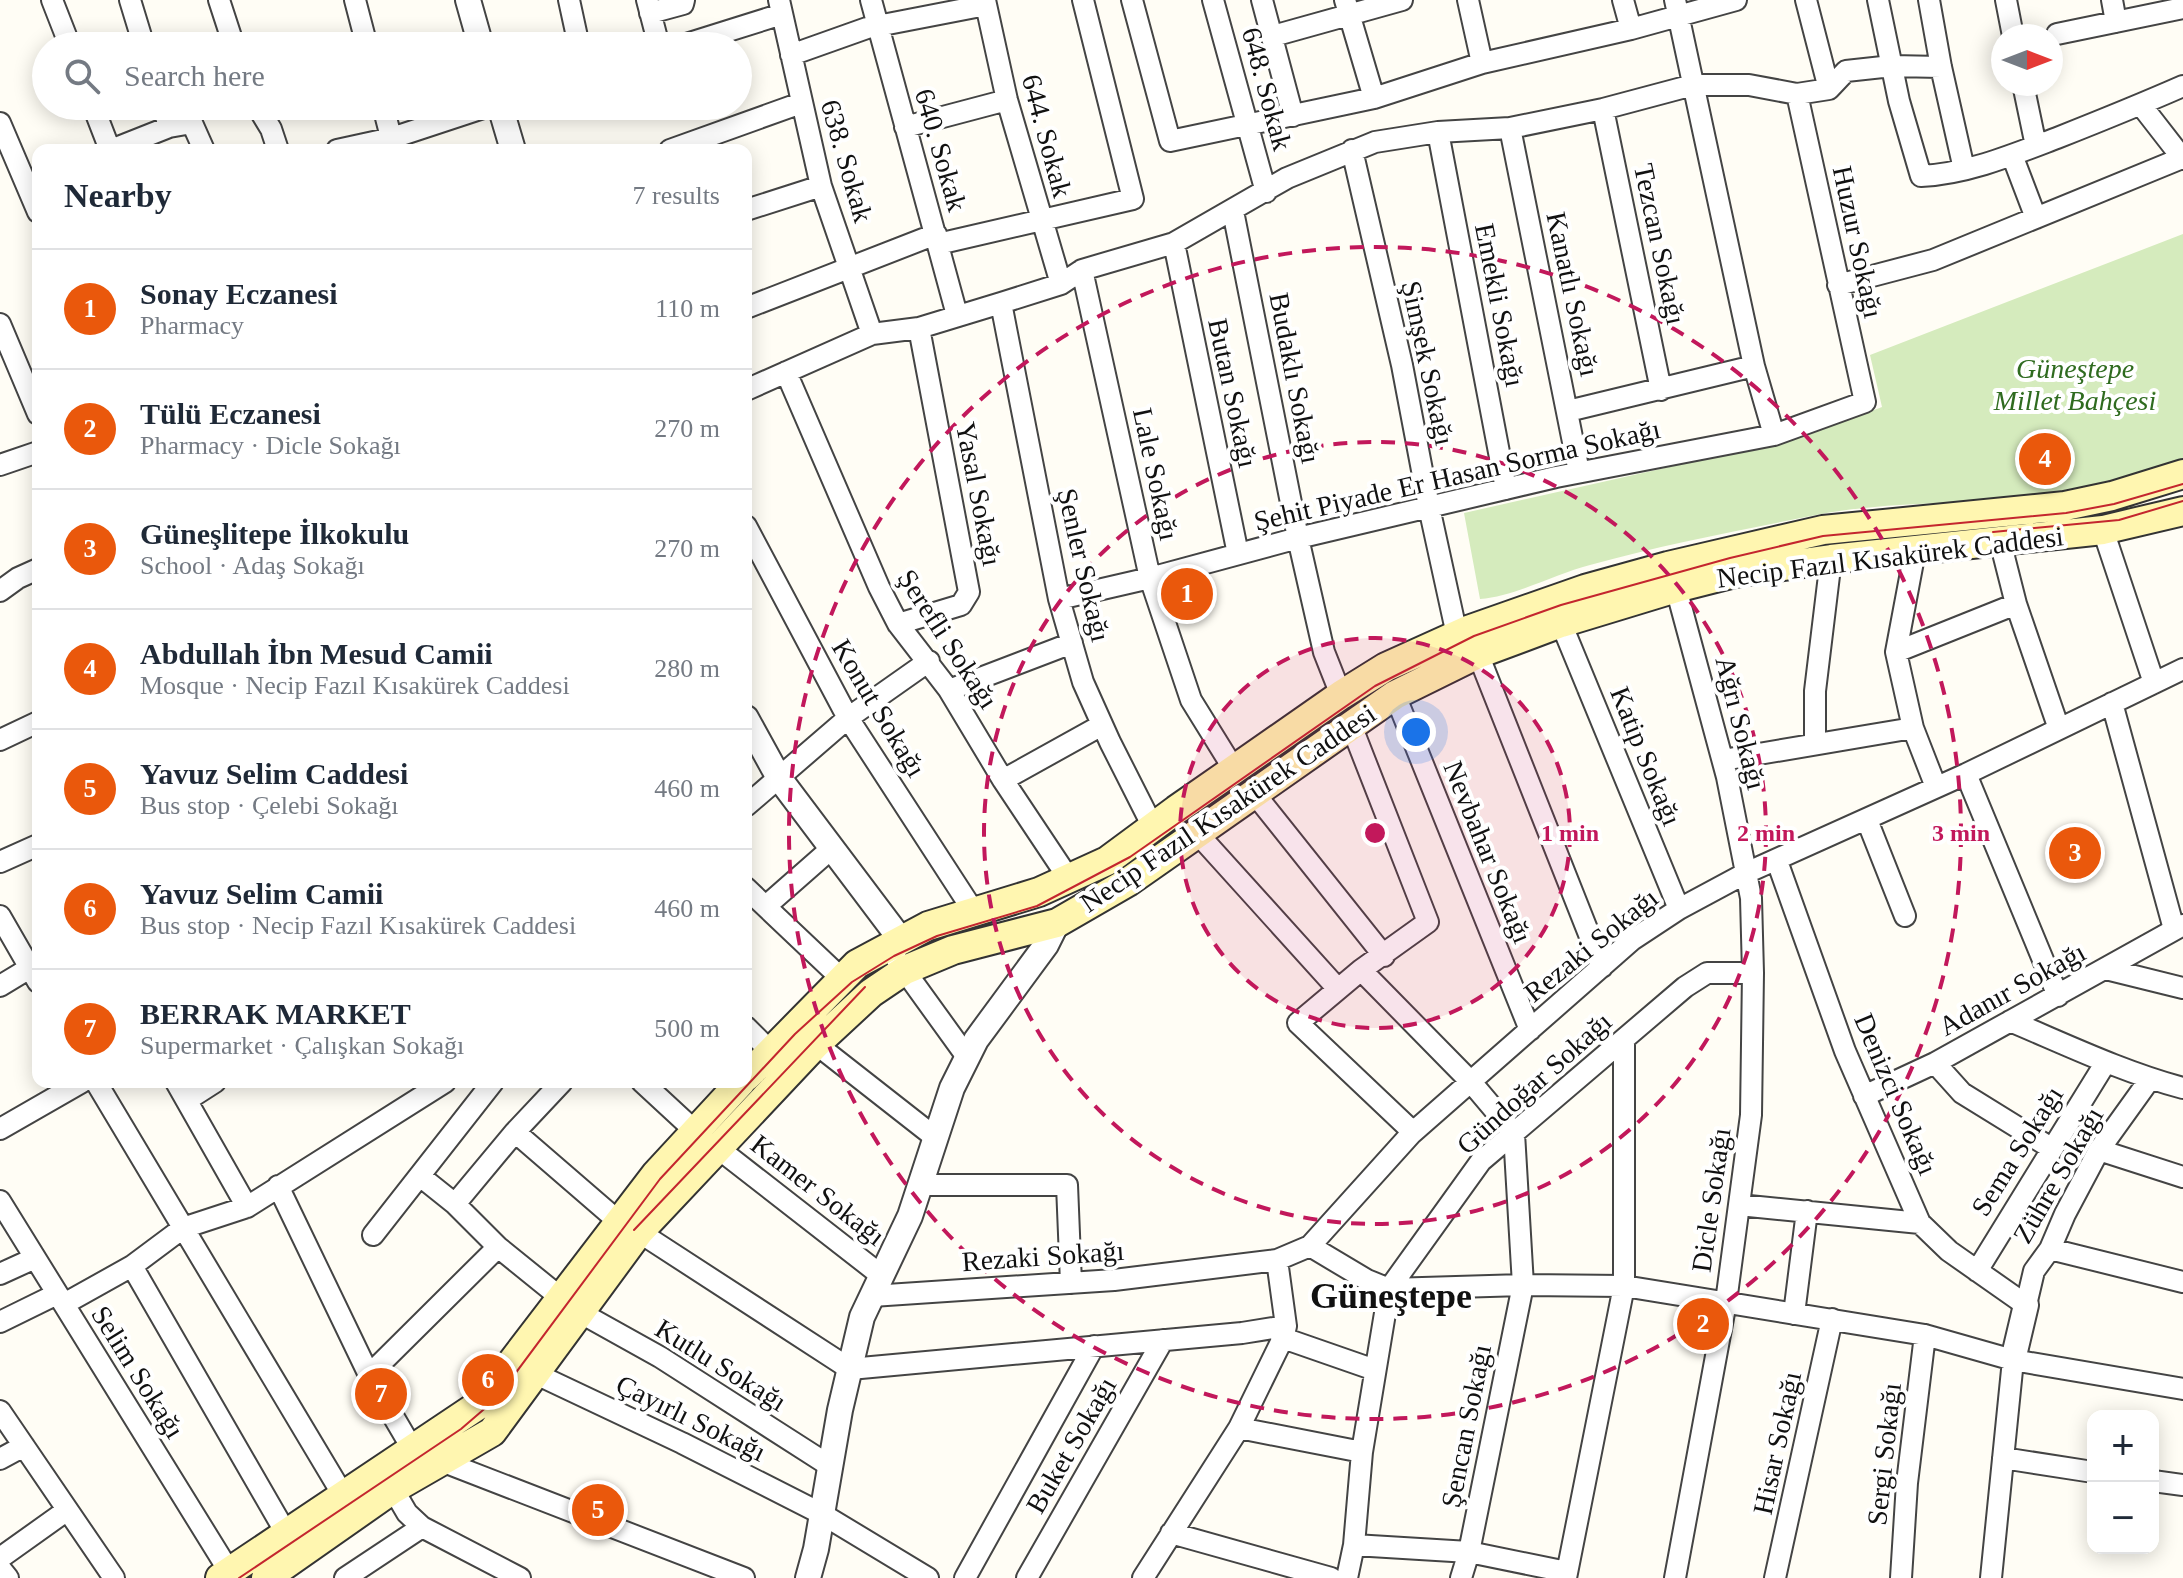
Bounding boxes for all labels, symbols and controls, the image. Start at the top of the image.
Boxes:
street label: 648. Sokak [1236,24,1298,154]
north arrow [1991,24,2063,96]
search box [32,32,752,120]
icon: search [60,54,104,98]
text: Search here [124,59,265,92]
street label: 644. Sokak [1016,71,1078,201]
street label: 640. Sokak [909,85,973,215]
street label: 638. Sokak [815,96,879,226]
street label: Tezcan Sokağı [1628,161,1692,327]
street label: Huzur Sokağı [1827,163,1889,321]
text: Nearby [64,177,172,214]
text: 7 results [633,181,720,210]
street label: Kanatlı Sokağı [1540,209,1606,379]
street label: Emekli Sokağı [1469,221,1531,389]
text: Sonay Eczanesi [140,277,338,310]
street label: Şimşek Sokağı [1395,278,1461,448]
street label: Budaklı Sokağı [1263,290,1327,466]
text: 1 [84,294,97,323]
text: 110 m [655,294,720,323]
text: Pharmacy [140,311,244,340]
street label: Butan Sokağı [1202,316,1264,471]
park label: Güneştepe Millet Bahçesi [1993,353,2156,416]
text: Tülü Eczanesi [140,397,321,430]
street label: Lale Sokağı [1127,405,1185,543]
street label: Şehit Piyade Er Hasan Sorma Sokağı [1251,413,1663,537]
text: 2 [84,414,97,443]
text: 270 m [654,414,720,443]
street label: Yasal Sokağı [950,420,1008,569]
pin: 4 [2019,429,2071,489]
text: Pharmacy · Dicle Sokağı [140,431,401,460]
street label: Şenler Sokağı [1051,485,1117,645]
text: Güneşlitepe İlkokulu [140,517,409,550]
street label: Necip Fazıl Kısakürek Caddesi [1715,520,2065,594]
text: 3 [84,534,97,563]
text: 270 m [654,534,720,563]
text: School · Adaş Sokağı [140,551,365,580]
street label: Şerefli Sokağı [892,564,1005,714]
pin: 1 [1161,564,1213,624]
street label: Konut Sokağı [826,634,932,783]
text: Abdullah İbn Mesud Camii [140,637,493,670]
street label: Ağrı Sokağı [1709,653,1773,793]
text: 4 [84,654,97,683]
text: 280 m [654,654,720,683]
text: Mosque · Necip Fazıl Kısakürek Caddesi [140,671,570,700]
street label: Katip Sokağı [1604,682,1688,830]
street label: Necip Fazıl Kısakürek Caddesi [1075,697,1382,918]
your location [1396,712,1436,752]
street label: Nevbahar Sokağı [1437,756,1539,948]
text: Yavuz Selim Caddesi [140,757,408,790]
text: 5 [84,774,97,803]
text: 460 m [654,774,720,803]
text: Bus stop · Çelebi Sokağı [140,791,399,820]
centre of rings [1361,819,1389,847]
text: 1 min [1541,820,1599,846]
text: 2 min [1737,820,1795,846]
text: 3 min [1932,820,1990,846]
pin: 3 [2049,823,2101,883]
text: Yavuz Selim Camii [140,877,383,910]
street label: Rezaki Sokağı [1518,882,1664,1008]
text: 6 [84,894,97,923]
text: 460 m [654,894,720,923]
text: Bus stop · Necip Fazıl Kısakürek Caddesi [140,911,576,940]
street label: Adanır Sokağı [1933,936,2091,1042]
text: BERRAK MARKET [140,997,411,1030]
street label: Gündoğar Sokağı [1451,1006,1618,1160]
street label: Denizci Sokağı [1848,1009,1944,1179]
text: 7 [84,1014,97,1043]
text: 500 m [654,1014,720,1043]
text: Supermarket · Çalışkan Sokağı [140,1031,464,1060]
street label: Sema Sokağı [1965,1080,2069,1222]
street label: Zühre Sokağı [2007,1101,2109,1248]
street label: Dicle Sokağı [1686,1126,1736,1274]
street label: Kamer Sokağı [745,1128,891,1252]
street label: Rezaki Sokağı [961,1235,1125,1277]
district label: Güneştepe [1310,1276,1472,1316]
pin: 2 [1677,1294,1729,1354]
street label: Selim Sokağı [85,1300,191,1444]
street label: Kutlu Sokağı [650,1312,792,1418]
street label: Şencan Sokağı [1435,1342,1497,1510]
pin: 6 [462,1350,514,1410]
pin: 7 [355,1364,407,1424]
street label: Çayırlı Sokağı [611,1368,771,1468]
street label: Hisar Sokağı [1747,1368,1807,1517]
street label: Buket Sokağı [1020,1371,1122,1518]
street label: Sergi Sokağı [1861,1381,1907,1527]
map controls [2087,1410,2159,1554]
button: + [2087,1410,2159,1482]
pin: 5 [572,1480,624,1540]
button: − [2087,1482,2159,1554]

